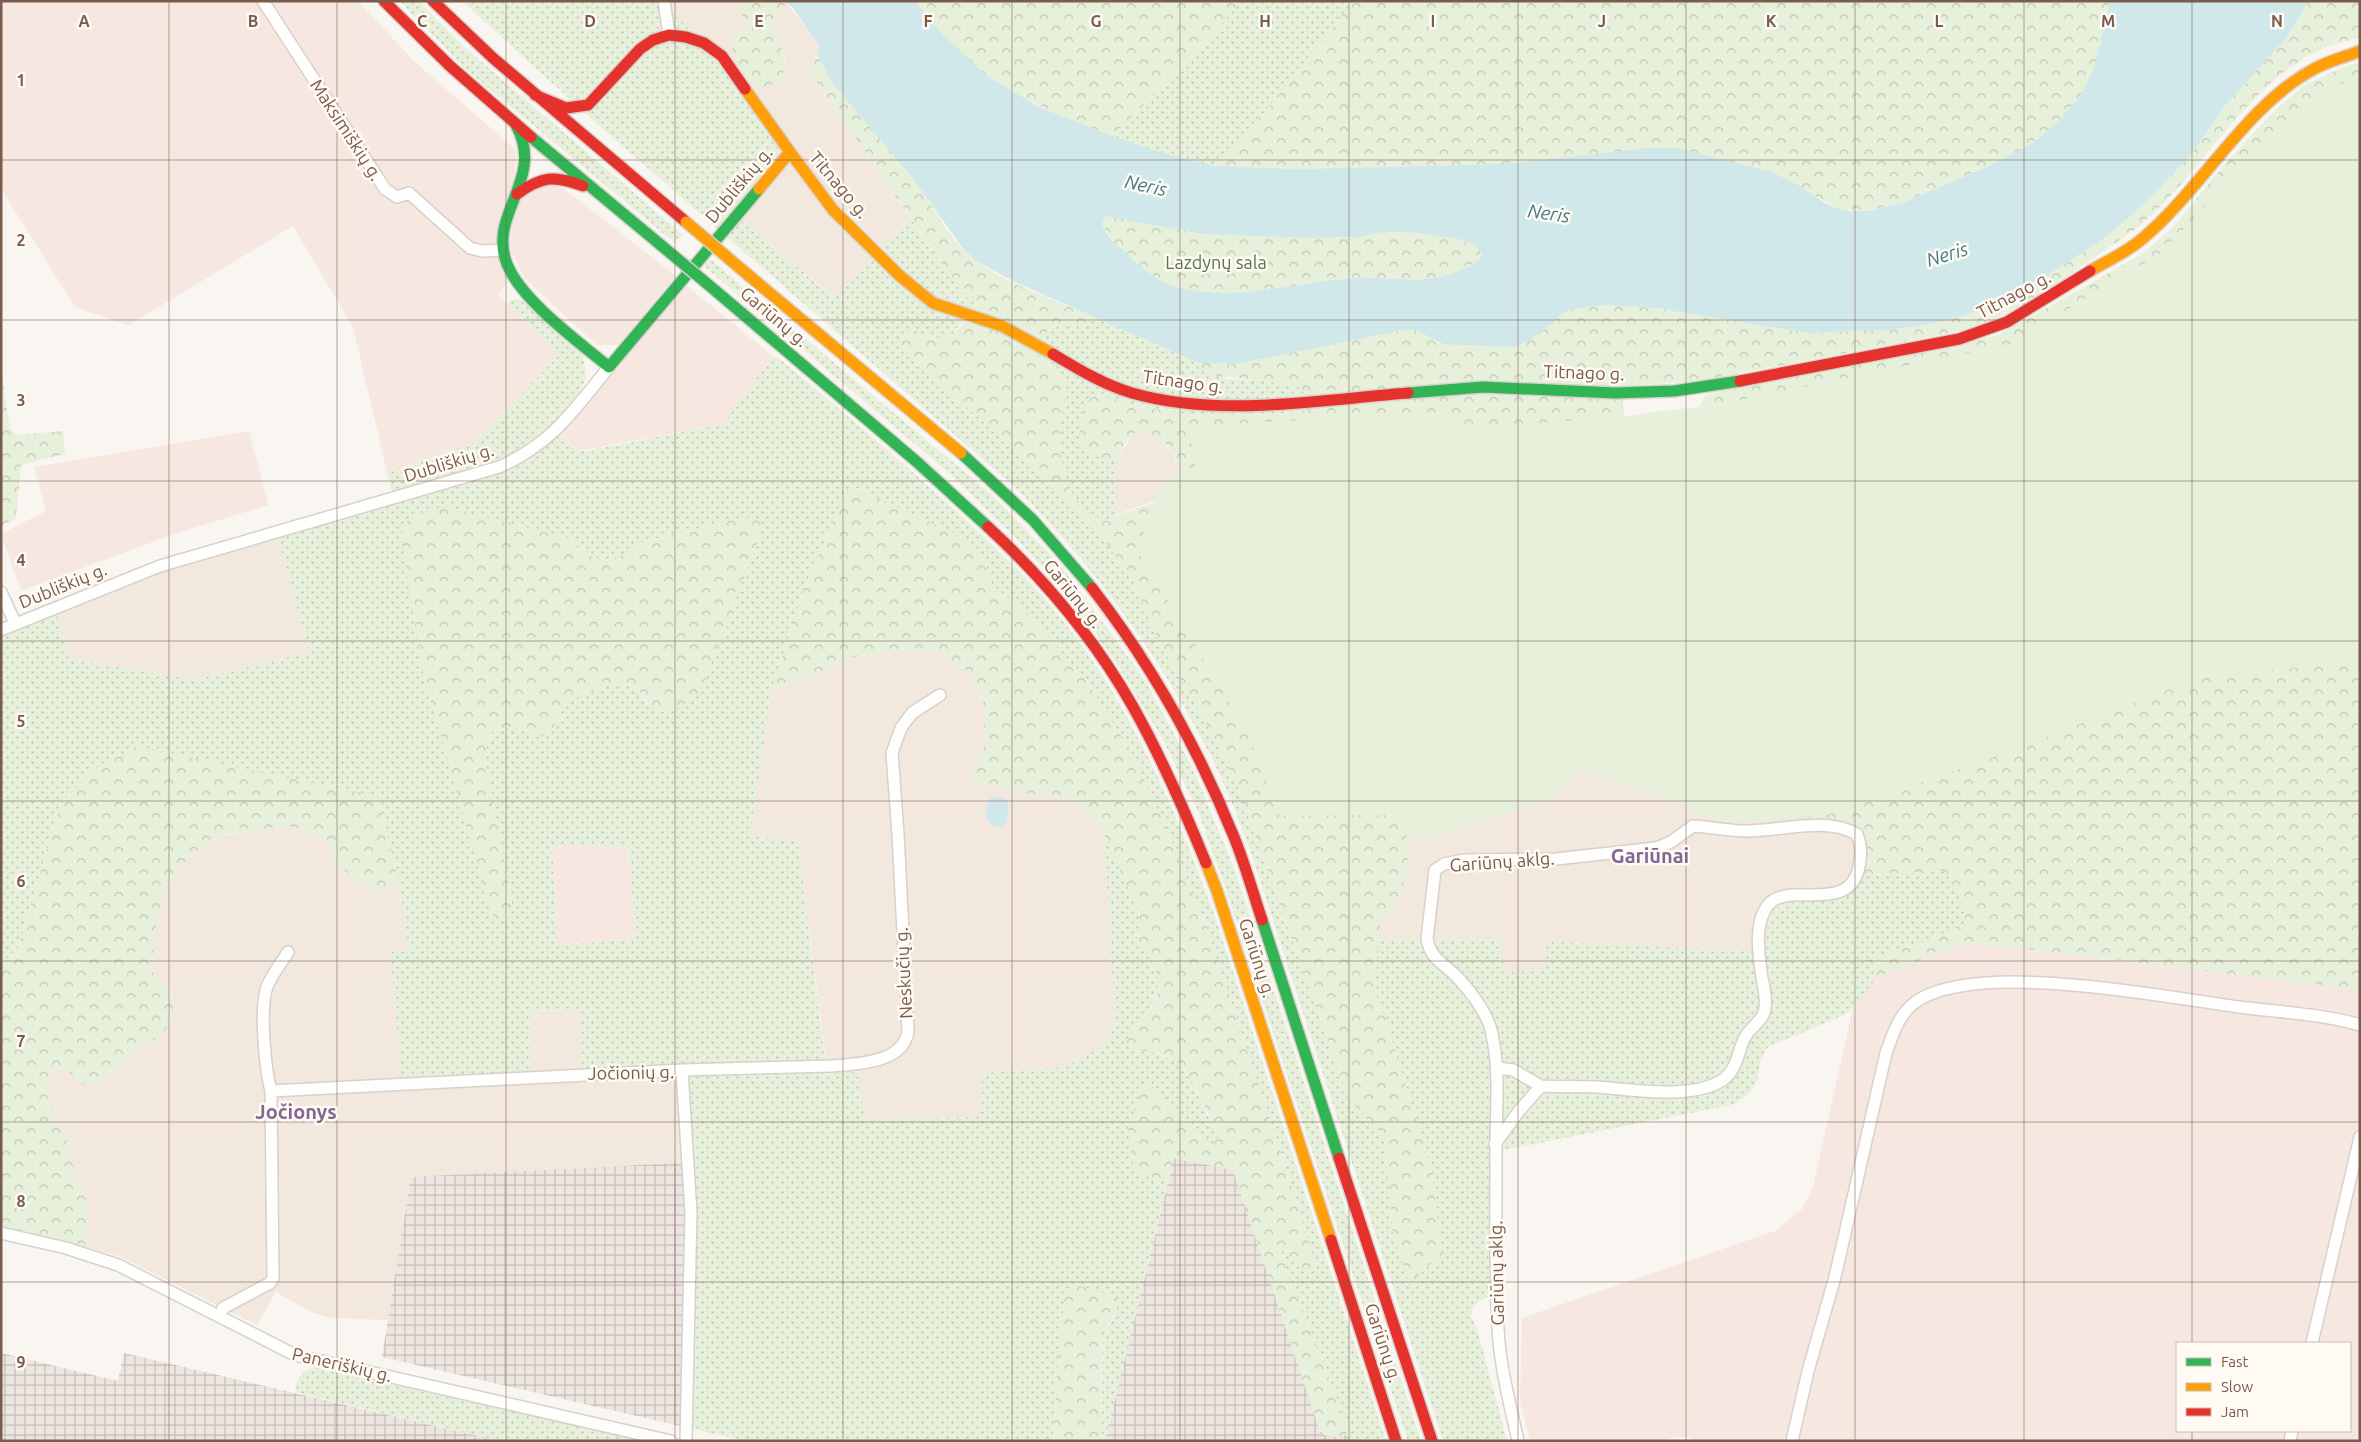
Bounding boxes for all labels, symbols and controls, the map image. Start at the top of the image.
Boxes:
text: A [78,12,90,30]
text: B [248,12,258,30]
text: C [417,12,427,30]
text: D [584,12,596,30]
text: E [754,12,764,30]
text: F [924,12,933,30]
text: G [1090,12,1102,30]
text: H [1259,12,1271,30]
text: I [1431,12,1435,30]
text: J [1598,12,1606,30]
text: K [1766,12,1777,30]
text: L [1935,12,1944,30]
text: M [2101,12,2115,30]
text: N [2271,12,2283,30]
text: 1 [16,71,26,89]
street label: Maksimiškių g. [307,75,387,184]
street label: Dubliškių g. [701,142,776,226]
street label: Titnago g. [806,147,874,222]
water label: Neris [1123,170,1169,200]
water label: Neris [1526,199,1572,227]
text: 2 [16,231,26,249]
water label: Neris [1923,237,1971,271]
park label: Lazdynų sala [1165,252,1267,272]
street label: Titnago g. [1973,266,2054,322]
street label: Gariūnų g. [737,282,813,350]
street label: Titnago g. [1543,361,1625,383]
street label: Titnago g. [1142,365,1225,397]
text: 3 [16,391,26,409]
street label: Dubliškių g. [401,439,496,485]
text: 4 [16,551,26,569]
street label: Gariūnų g. [1040,555,1107,632]
street label: Dubliškių g. [16,558,110,612]
text: 5 [16,712,26,730]
district label: Gariūnai [1611,844,1689,867]
street label: Gariūnų aklg. [1449,847,1555,875]
text: 6 [16,872,26,890]
street label: Gariūnų g. [1236,916,1280,1000]
street label: Neskučių g. [891,927,915,1019]
text: 7 [16,1032,26,1050]
street label: Jočionių g. [588,1061,674,1083]
district label: Jočionys [255,1100,337,1123]
text: 8 [16,1192,26,1210]
street label: Gariūnų aklg. [1485,1220,1507,1326]
street label: Gariūnų g. [1362,1301,1406,1385]
legend [2176,1342,2351,1432]
street label: Paneriškių g. [290,1343,394,1385]
text: 9 [16,1353,26,1371]
text: Fast [2221,1353,2249,1370]
text: Slow [2221,1378,2254,1395]
text: Jam [2221,1403,2249,1420]

